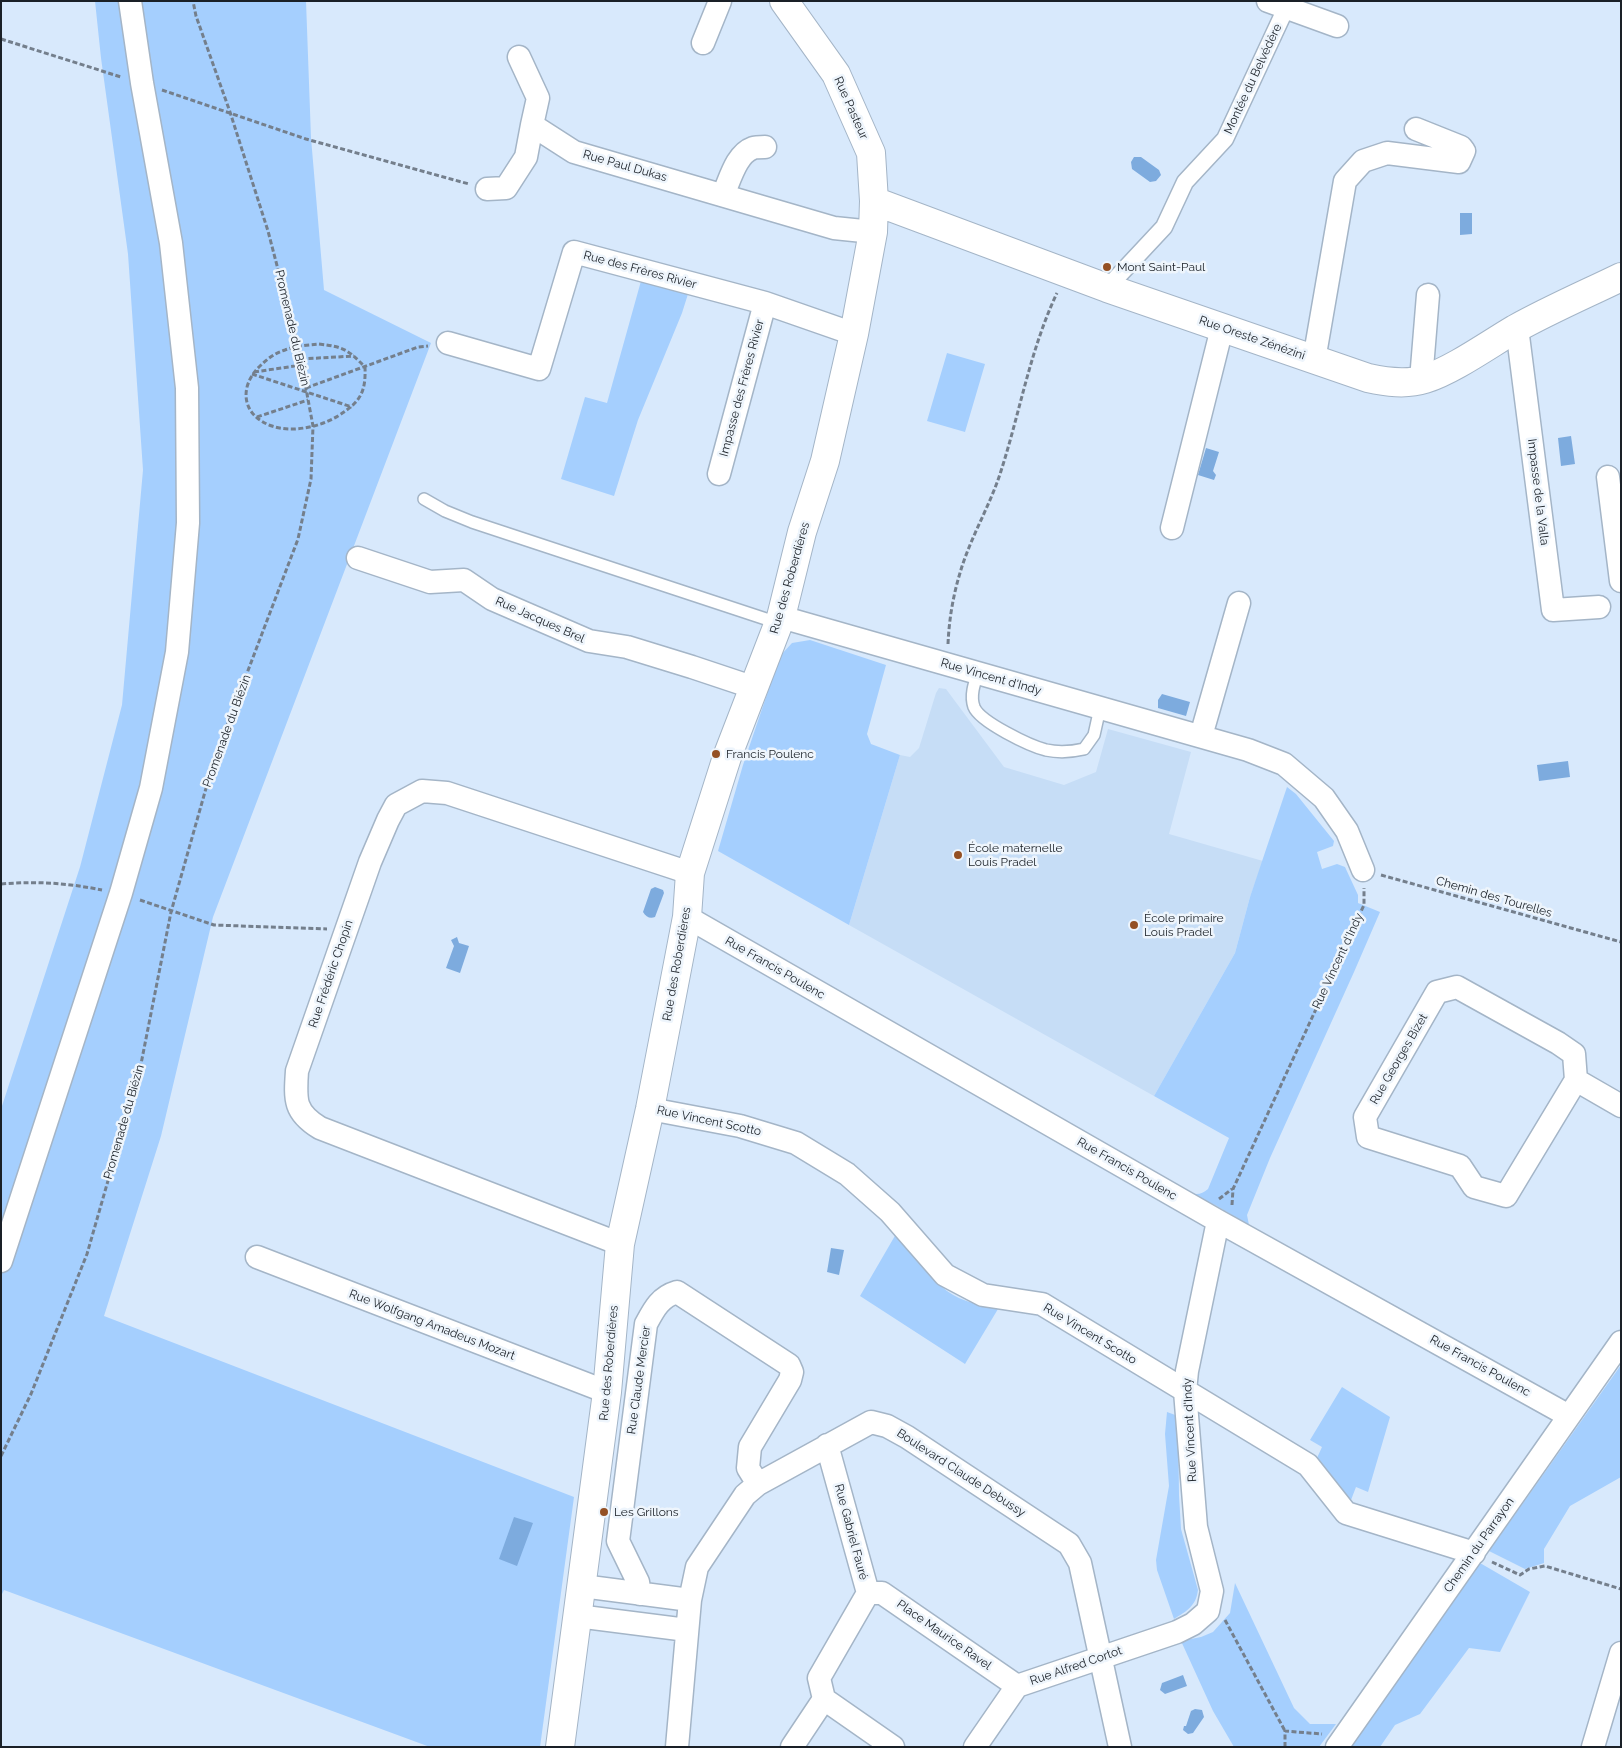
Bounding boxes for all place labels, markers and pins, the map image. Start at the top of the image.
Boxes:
place label: Mont Saint-Paul [1117,260,1205,274]
marker: Mont Saint-Paul [1101,261,1113,273]
place label: Francis Poulenc [726,747,814,761]
marker: Francis Poulenc [710,748,722,760]
place label: École maternelle Louis Pradel [968,841,1062,869]
marker: École maternelle Louis Pradel [952,849,964,861]
place label: École primaire Louis Pradel [1144,911,1224,939]
marker: École primaire Louis Pradel [1128,919,1140,931]
place label: Les Grillons [614,1505,679,1519]
marker: Les Grillons [598,1506,610,1518]

